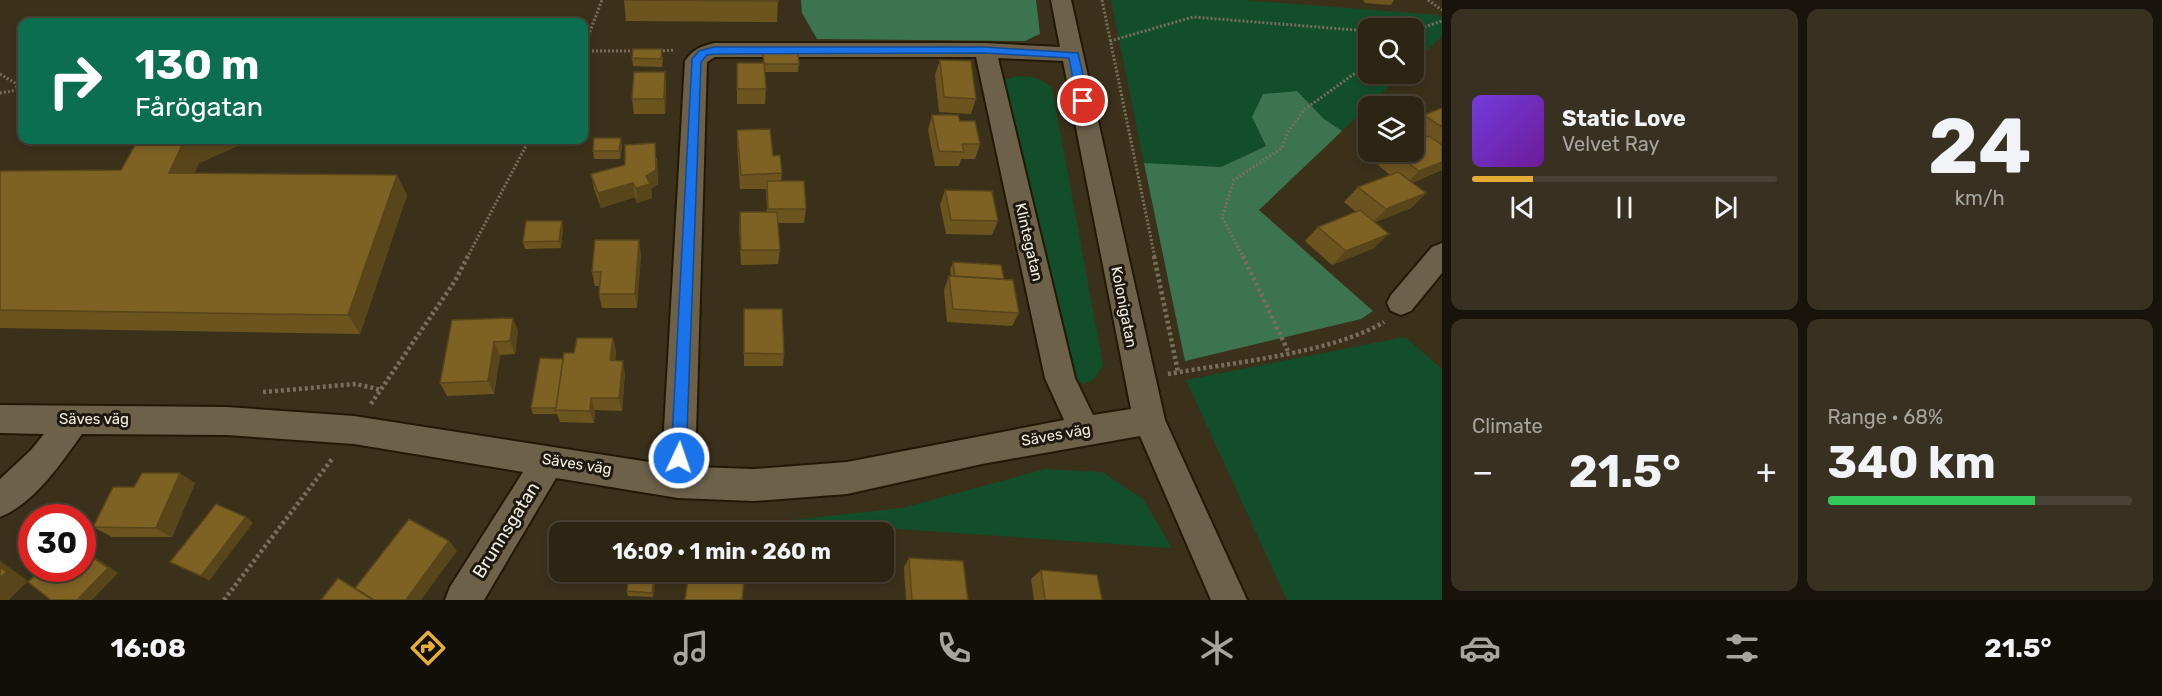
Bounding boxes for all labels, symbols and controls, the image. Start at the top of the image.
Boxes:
map controls [1358,18,1424,162]
button: search [1358,18,1424,84]
text: 130 m [135,40,260,90]
icon: right [36,42,114,120]
pin [1057,75,1108,126]
icon: arrive [1066,84,1099,117]
text: Fårögatan [135,91,263,123]
button: layers [1358,96,1424,162]
text: 24 [1928,100,2032,193]
text: Static Love [1562,105,1686,132]
text: Velvet Ray [1562,132,1660,156]
text: km/h [1955,186,2005,210]
icon: previous [1506,191,1539,224]
icon: pause [1608,191,1641,224]
icon: next [1709,191,1742,224]
street label: Klintegatan [1011,201,1047,283]
street label: Kolonigatan [1107,265,1141,349]
text: Range · 68% [1828,405,1943,429]
street label: Säves väg [59,410,129,428]
text: Climate [1472,414,1543,438]
street label: Säves väg [1020,420,1092,450]
position arrow [647,426,711,490]
text: 340 km [1828,436,1996,489]
text: 21.5° [1569,445,1681,498]
street label: Säves väg [541,450,613,478]
text: − [1472,452,1493,491]
text: + [1756,452,1776,491]
street label: Brunnsgatan [468,478,544,582]
speed limit sign: 30 [18,504,96,582]
text: 16:09 · 1 min · 260 m [612,538,831,565]
icon: directions [407,627,449,669]
icon: music [670,627,712,669]
icon: phone [933,627,975,669]
icon: climate [1196,627,1238,669]
icon: car [1459,627,1501,669]
icon: filters [1721,627,1763,669]
text: 16:08 [110,632,186,664]
text: 21.5° [1984,632,2052,664]

